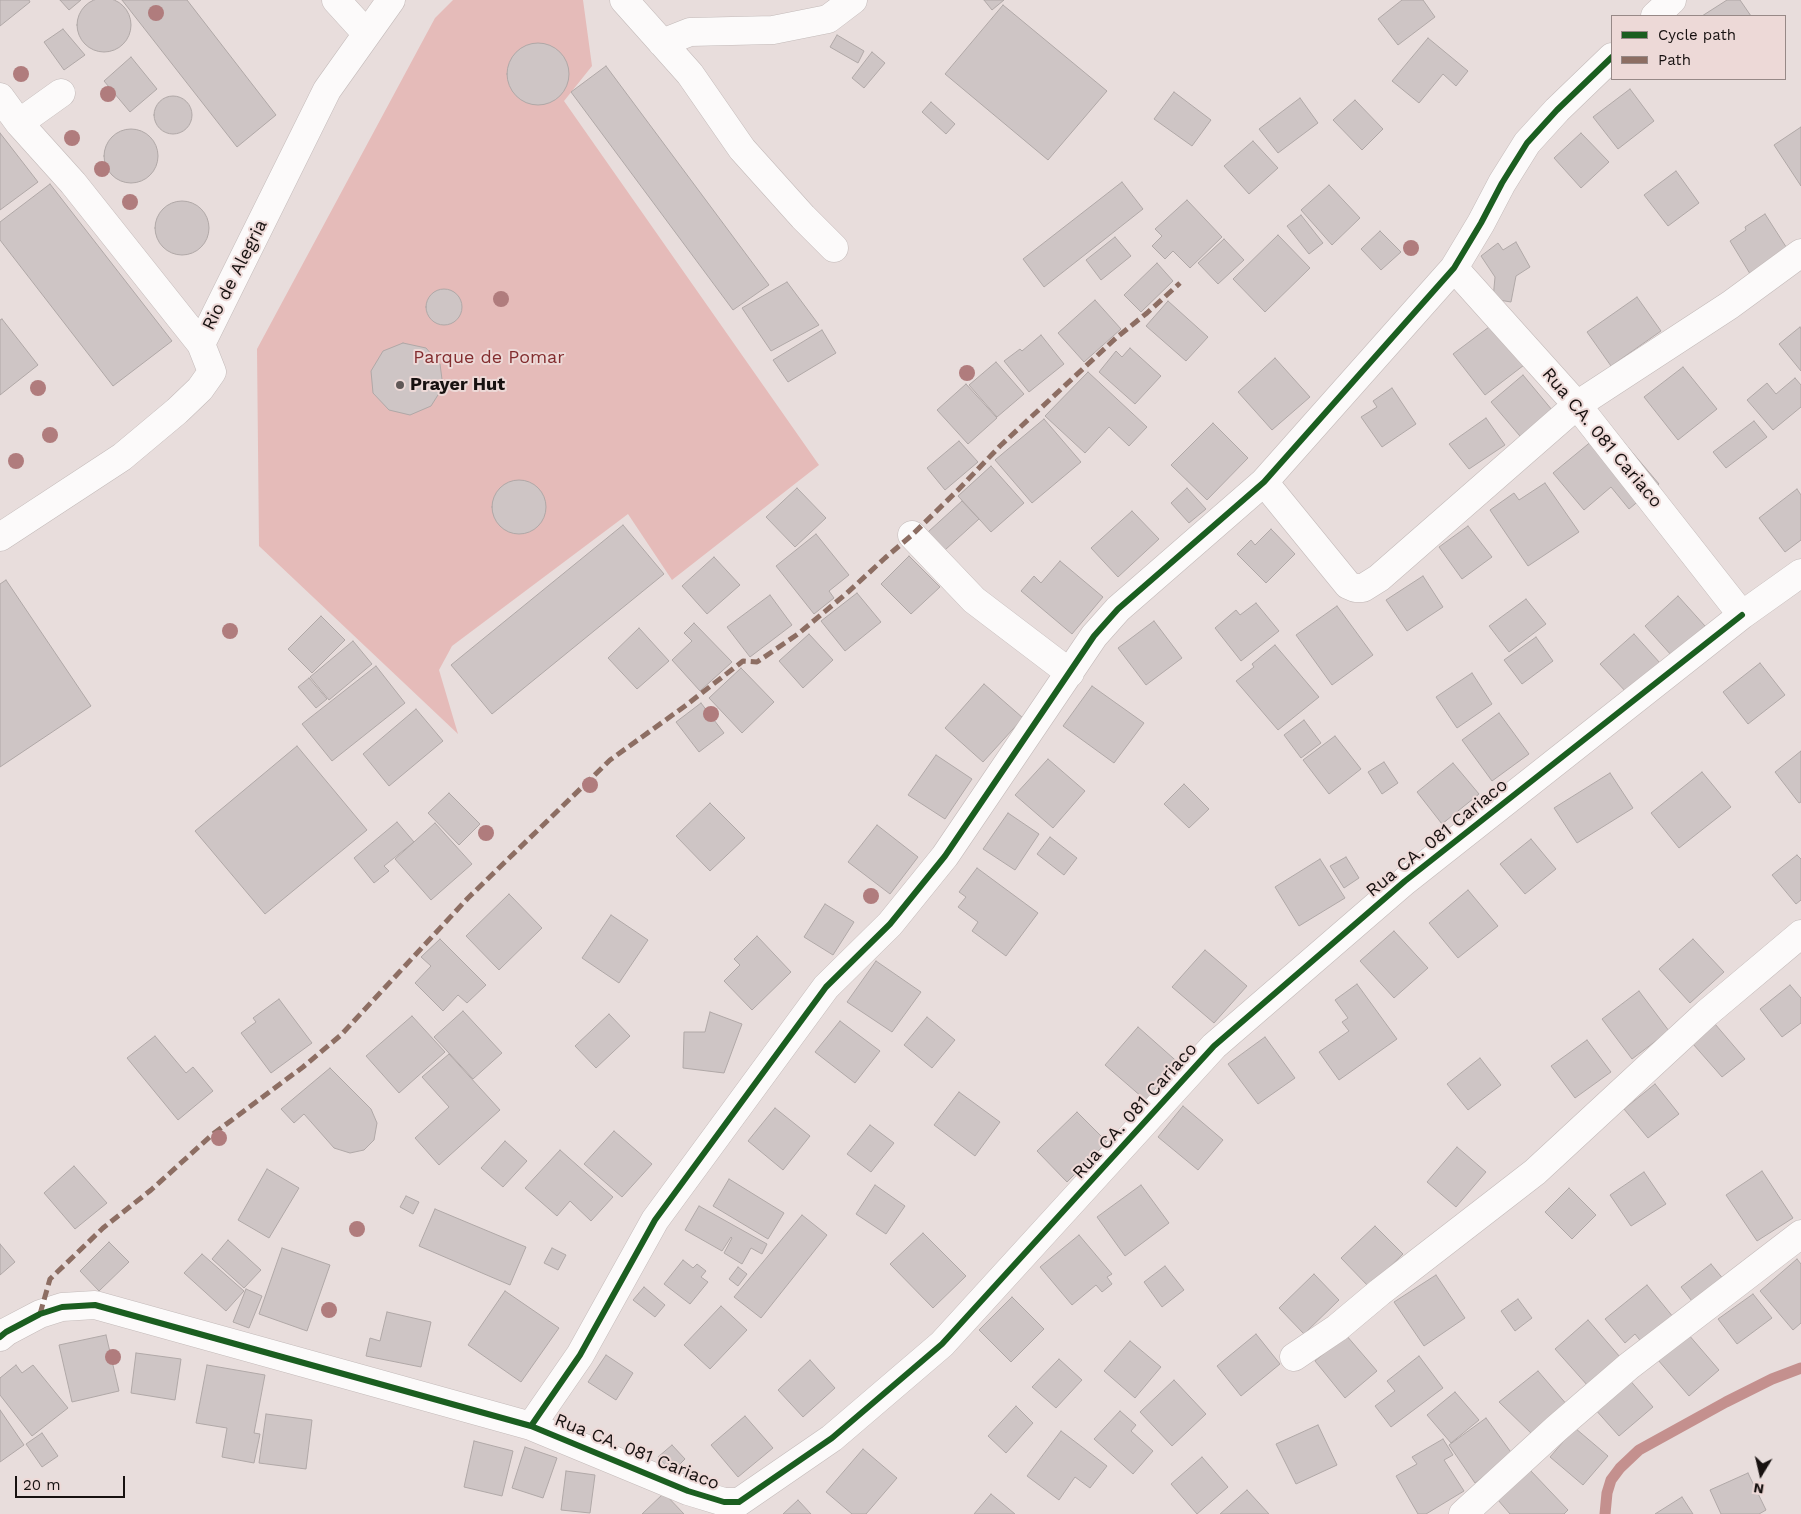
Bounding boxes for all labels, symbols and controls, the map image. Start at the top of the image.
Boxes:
legend [1611,15,1786,80]
text: Cycle path [1658,26,1736,44]
text: Path [1658,51,1691,69]
street label: Rio de Alegria [198,216,272,334]
park label: Parque de Pomar [413,347,565,369]
street label: Rua CA. 081 Cariaco [1537,364,1667,512]
place label: Prayer Hut [410,374,505,396]
marker: Prayer Hut [394,379,406,391]
street label: Rua CA. 081 Cariaco [1362,774,1512,902]
street label: Rua CA. 081 Cariaco [1068,1038,1202,1184]
street label: Rua CA. 081 Cariaco [551,1409,723,1495]
north arrow [1736,1449,1786,1499]
scale bar [18,1466,128,1498]
text: 20 m [23,1476,61,1494]
text: N [1752,1480,1765,1498]

